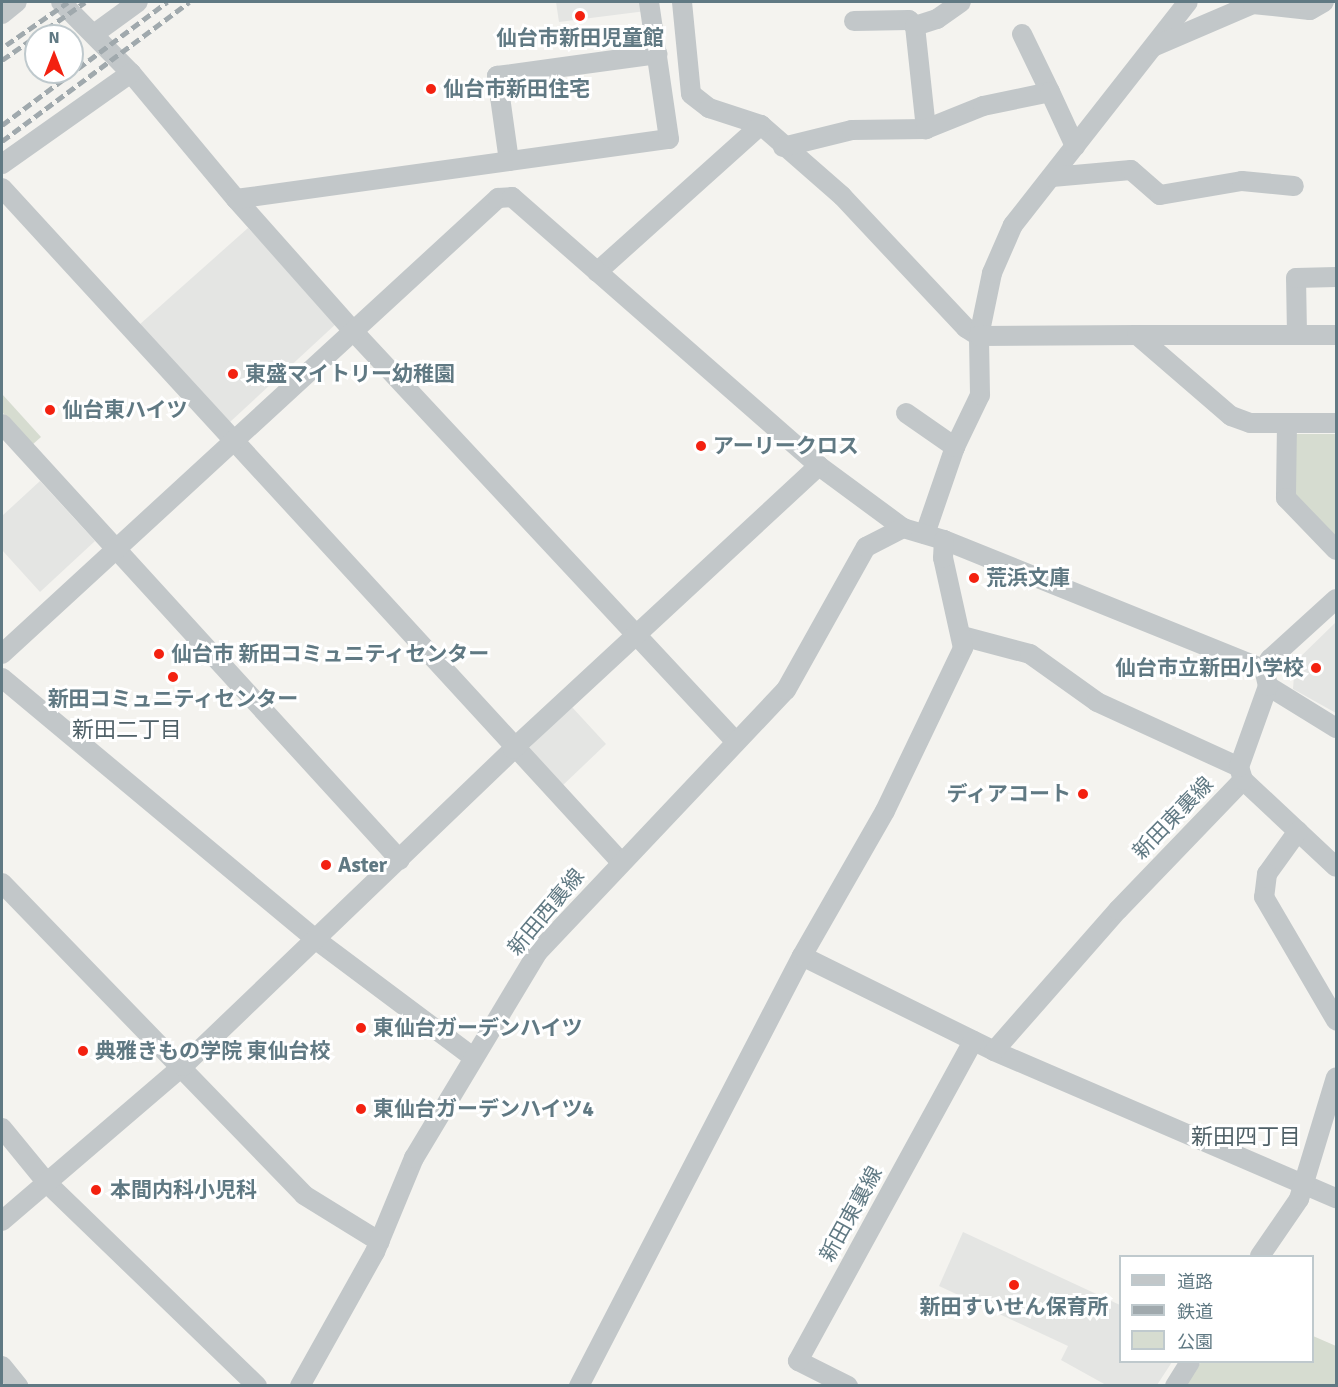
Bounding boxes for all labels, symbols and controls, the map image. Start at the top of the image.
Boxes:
marker: 仙台市新田児童館 [573,9,587,23]
north arrow [24,24,84,84]
place label: 仙台市新田児童館 [496,25,664,51]
text: N [48,28,60,48]
place label: 仙台市新田住宅 [443,76,590,102]
marker: 仙台市新田住宅 [424,82,438,96]
place label: 東盛マイトリー幼稚園 [245,361,455,387]
marker: 東盛マイトリー幼稚園 [226,367,240,381]
place label: 仙台東ハイツ [62,397,188,423]
marker: 仙台東ハイツ [43,403,57,417]
place label: アーリークロス [713,433,859,459]
marker: アーリークロス [694,439,708,453]
place label: 荒浜文庫 [986,565,1070,591]
marker: 荒浜文庫 [967,571,981,585]
place label: 仙台市 新田コミュニティセンター [171,641,491,667]
marker: 仙台市 新田コミュニティセンター [152,647,166,661]
place label: 仙台市立新田小学校 [1115,655,1304,681]
marker: 仙台市立新田小学校 [1309,661,1323,675]
marker: 新田コミュニティセンター [166,670,180,684]
place label: 新田コミュニティセンター [47,686,299,712]
district label: 新田二丁目 [72,717,182,743]
street label: 新田東裏線 [1127,771,1219,865]
place label: ディアコート [945,781,1071,807]
marker: ディアコート [1076,787,1090,801]
place label: Aster [338,852,387,878]
marker: Aster [319,858,333,872]
street label: 新田西裏線 [503,864,589,960]
place label: 東仙台ガーデンハイツ [373,1015,583,1041]
marker: 東仙台ガーデンハイツ [354,1021,368,1035]
place label: 典雅きもの学院 東仙台校 [95,1038,331,1064]
marker: 典雅きもの学院 東仙台校 [76,1044,90,1058]
place label: 東仙台ガーデンハイツ4 [373,1096,594,1122]
marker: 東仙台ガーデンハイツ4 [354,1102,368,1116]
district label: 新田四丁目 [1191,1124,1301,1150]
street label: 新田東裏線 [815,1162,887,1266]
place label: 本間内科小児科 [110,1177,257,1203]
marker: 本間内科小児科 [87,1181,105,1199]
legend [1119,1255,1314,1363]
text: 道路 [1177,1271,1213,1293]
marker: 新田すいせん保育所 [1007,1278,1021,1292]
place label: 新田すいせん保育所 [920,1294,1108,1320]
text: 鉄道 [1177,1301,1213,1323]
text: 公園 [1177,1331,1213,1353]

